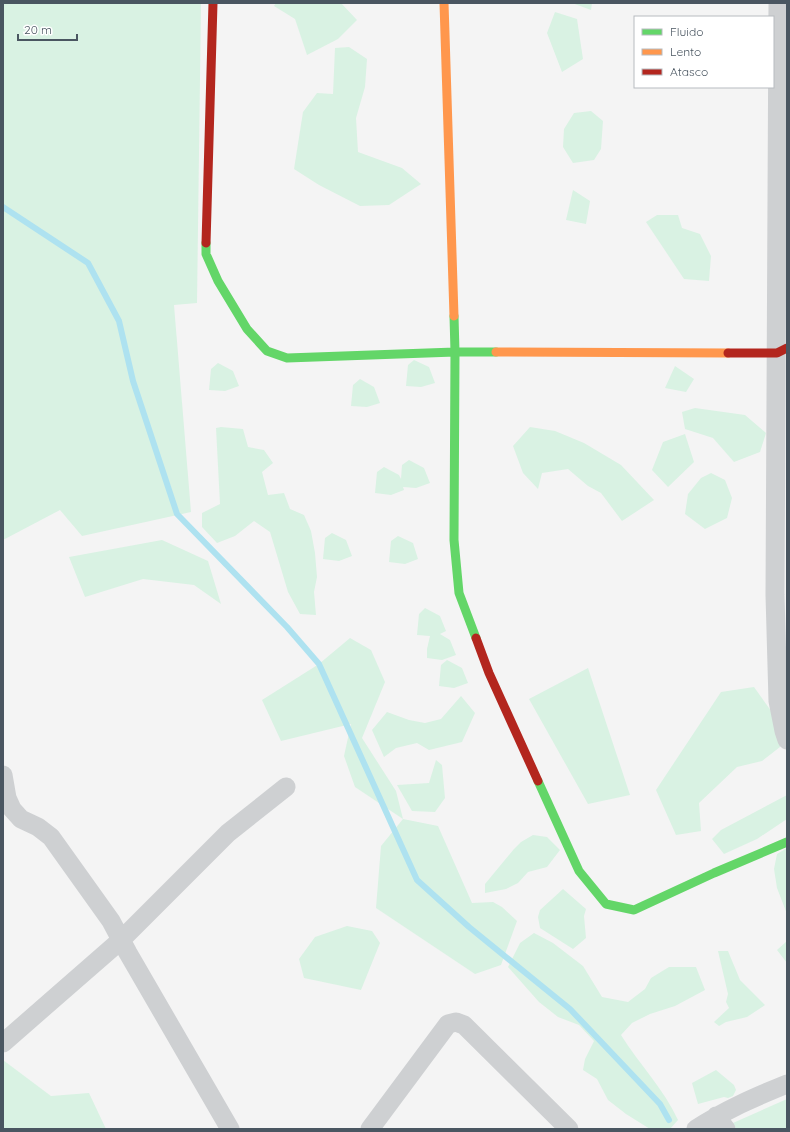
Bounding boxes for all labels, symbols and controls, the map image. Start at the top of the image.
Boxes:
scale bar [18,16,77,42]
legend [634,16,774,88]
text: 20 m [24,22,52,37]
text: Fluido [670,24,703,39]
text: Lento [670,44,701,59]
text: Atasco [670,64,708,79]

